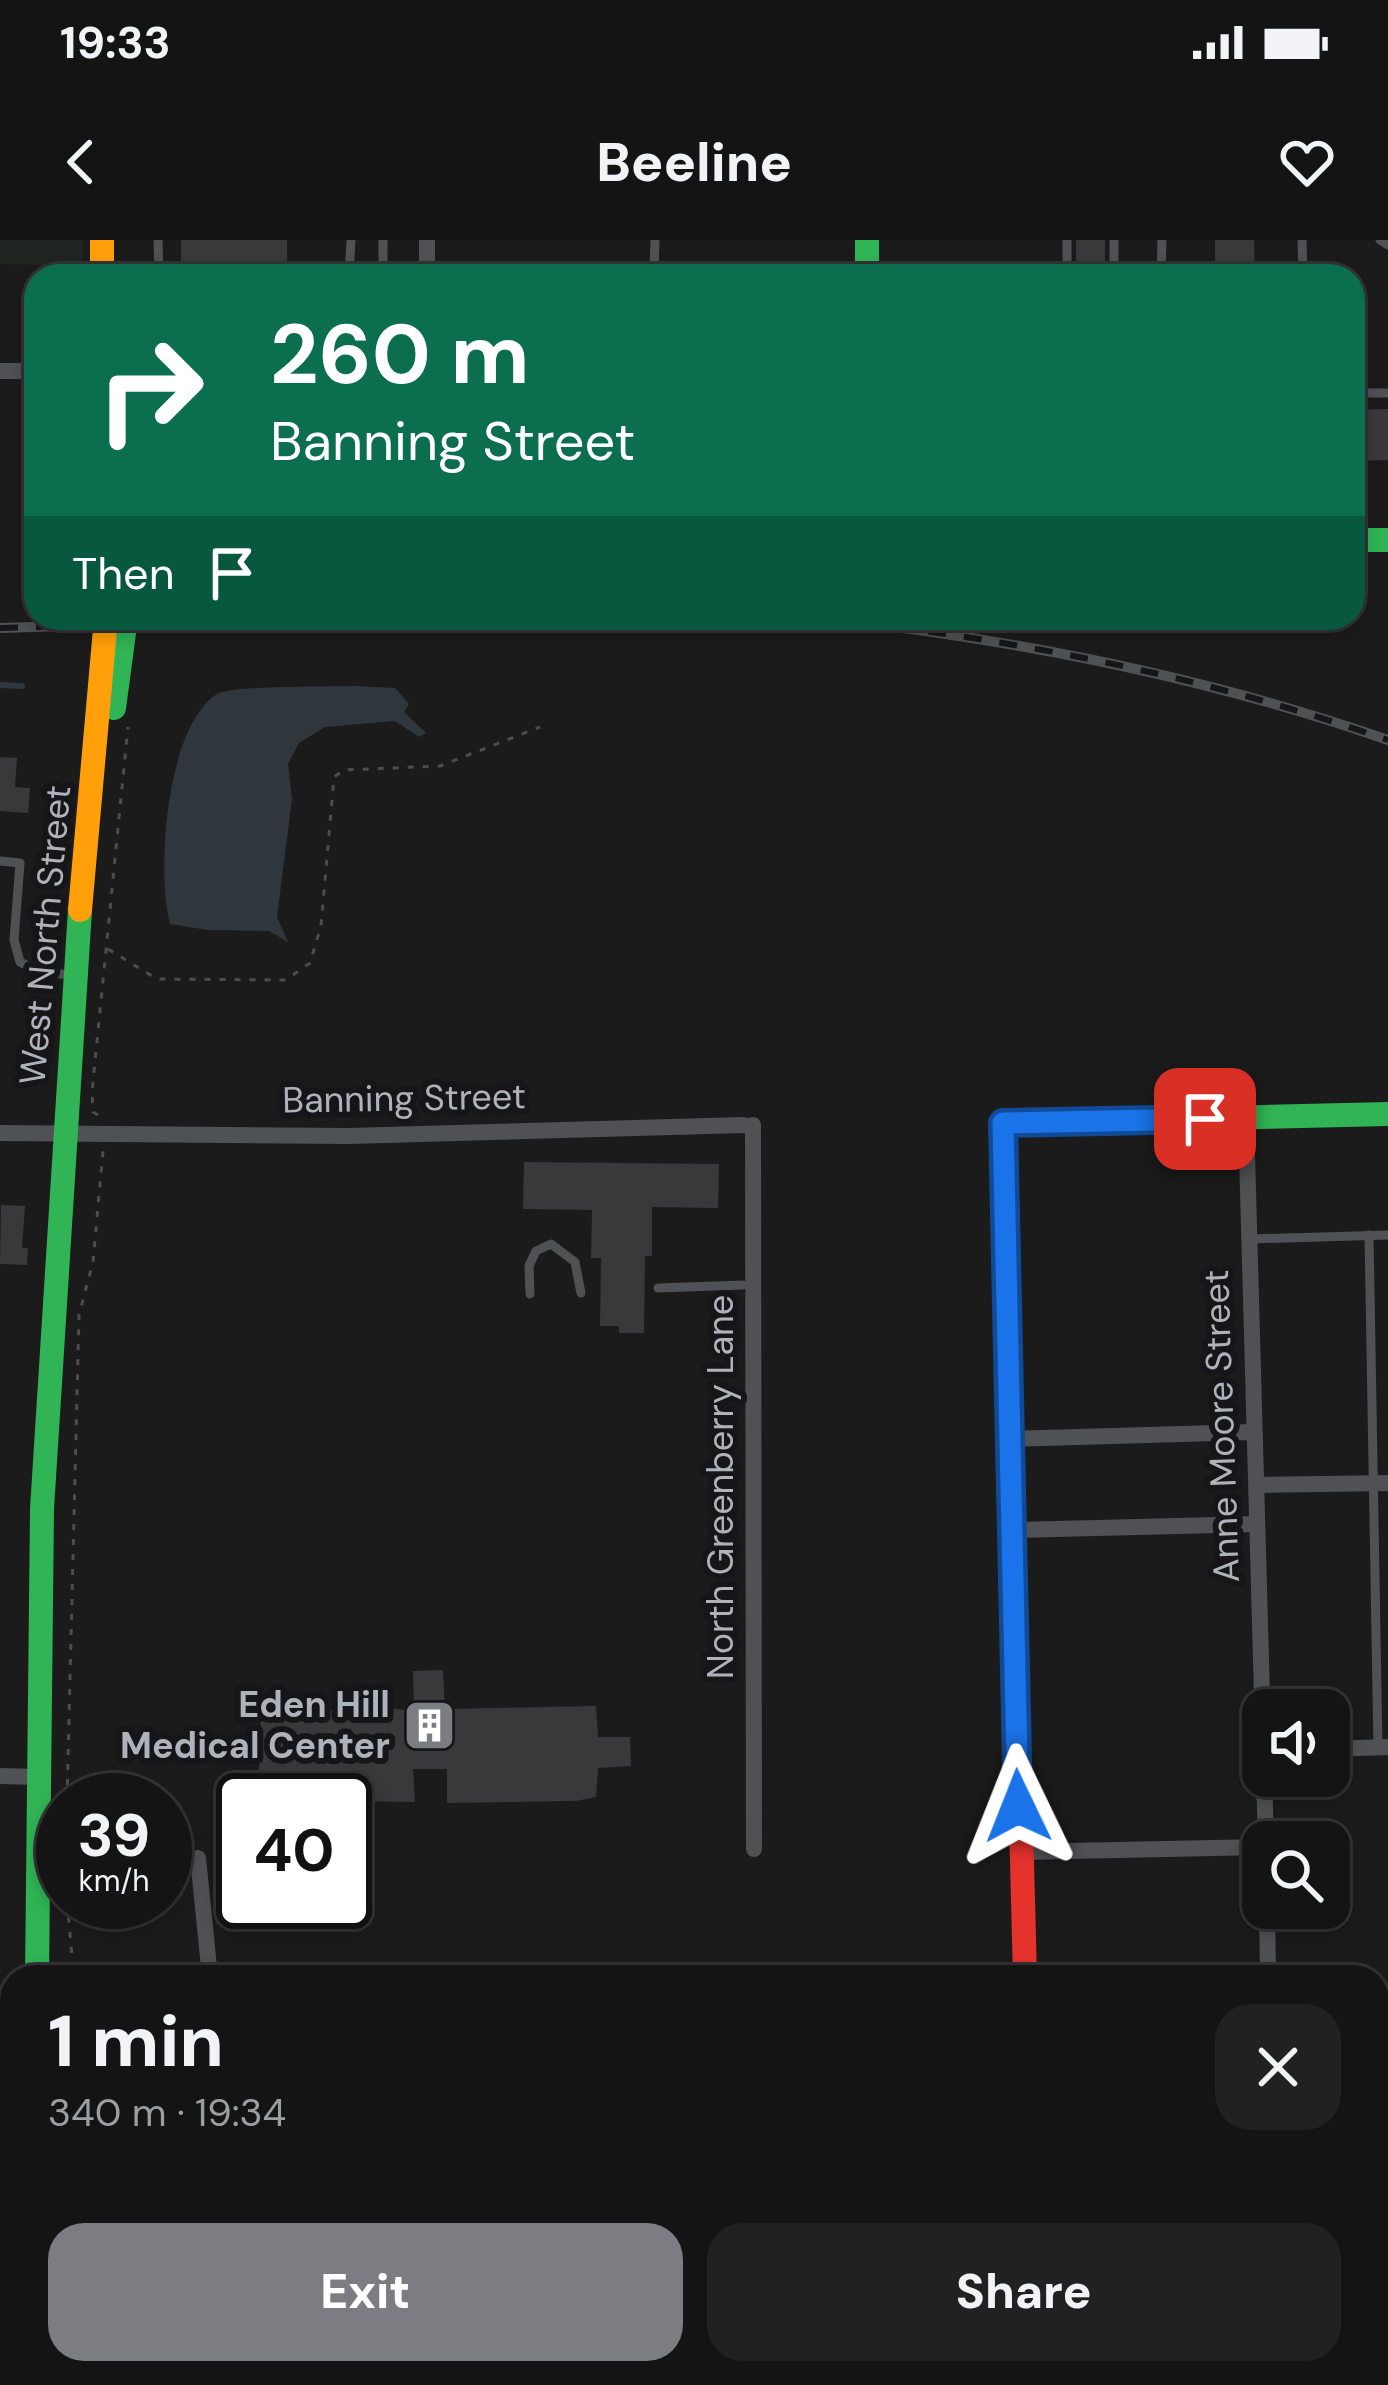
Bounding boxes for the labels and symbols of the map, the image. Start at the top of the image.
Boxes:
street label: West North Street [8,783,82,1087]
pin [1154,1068,1256,1170]
street label: Banning Street [282,1072,526,1124]
street label: Anne Moore Street [1192,1269,1250,1583]
street label: North Greenberry Lane [697,1295,744,1679]
place label: Eden Hill Medical Center [120,1681,390,1769]
building icon: Eden Hill Medical Center [401,1697,457,1753]
position arrow [955,1743,1081,1869]
speed limit sign: 40 [216,1773,372,1929]

